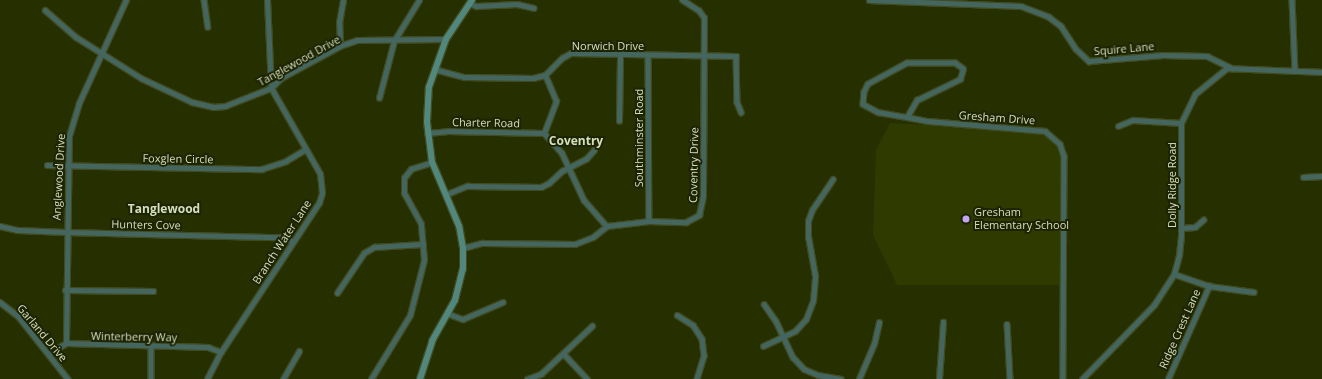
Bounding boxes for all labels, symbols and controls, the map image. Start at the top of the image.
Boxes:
street label: Tanglewood Drive [256,33,342,89]
street label: Norwich Drive [572,39,644,53]
street label: Squire Lane [1093,40,1155,58]
street label: Southminster Road [632,89,646,187]
street label: Gresham Drive [958,109,1036,127]
street label: Charter Road [452,116,520,130]
street label: Coventry Drive [687,127,701,203]
street label: Anglewood Drive [50,133,68,221]
district label: Coventry [549,134,603,148]
street label: Dolly Ridge Road [1165,142,1179,228]
street label: Foxglen Circle [142,152,214,166]
street label: Branch Water Lane [250,197,314,287]
district label: Tanglewood [128,202,200,216]
place label: Gresham Elementary School [974,206,1069,232]
marker: Gresham Elementary School [961,214,971,224]
street label: Hunters Cove [111,218,181,232]
street label: Ridge Crest Lane [1157,287,1203,371]
street label: Garland Drive [14,302,70,364]
street label: Winterberry Way [91,330,177,344]

